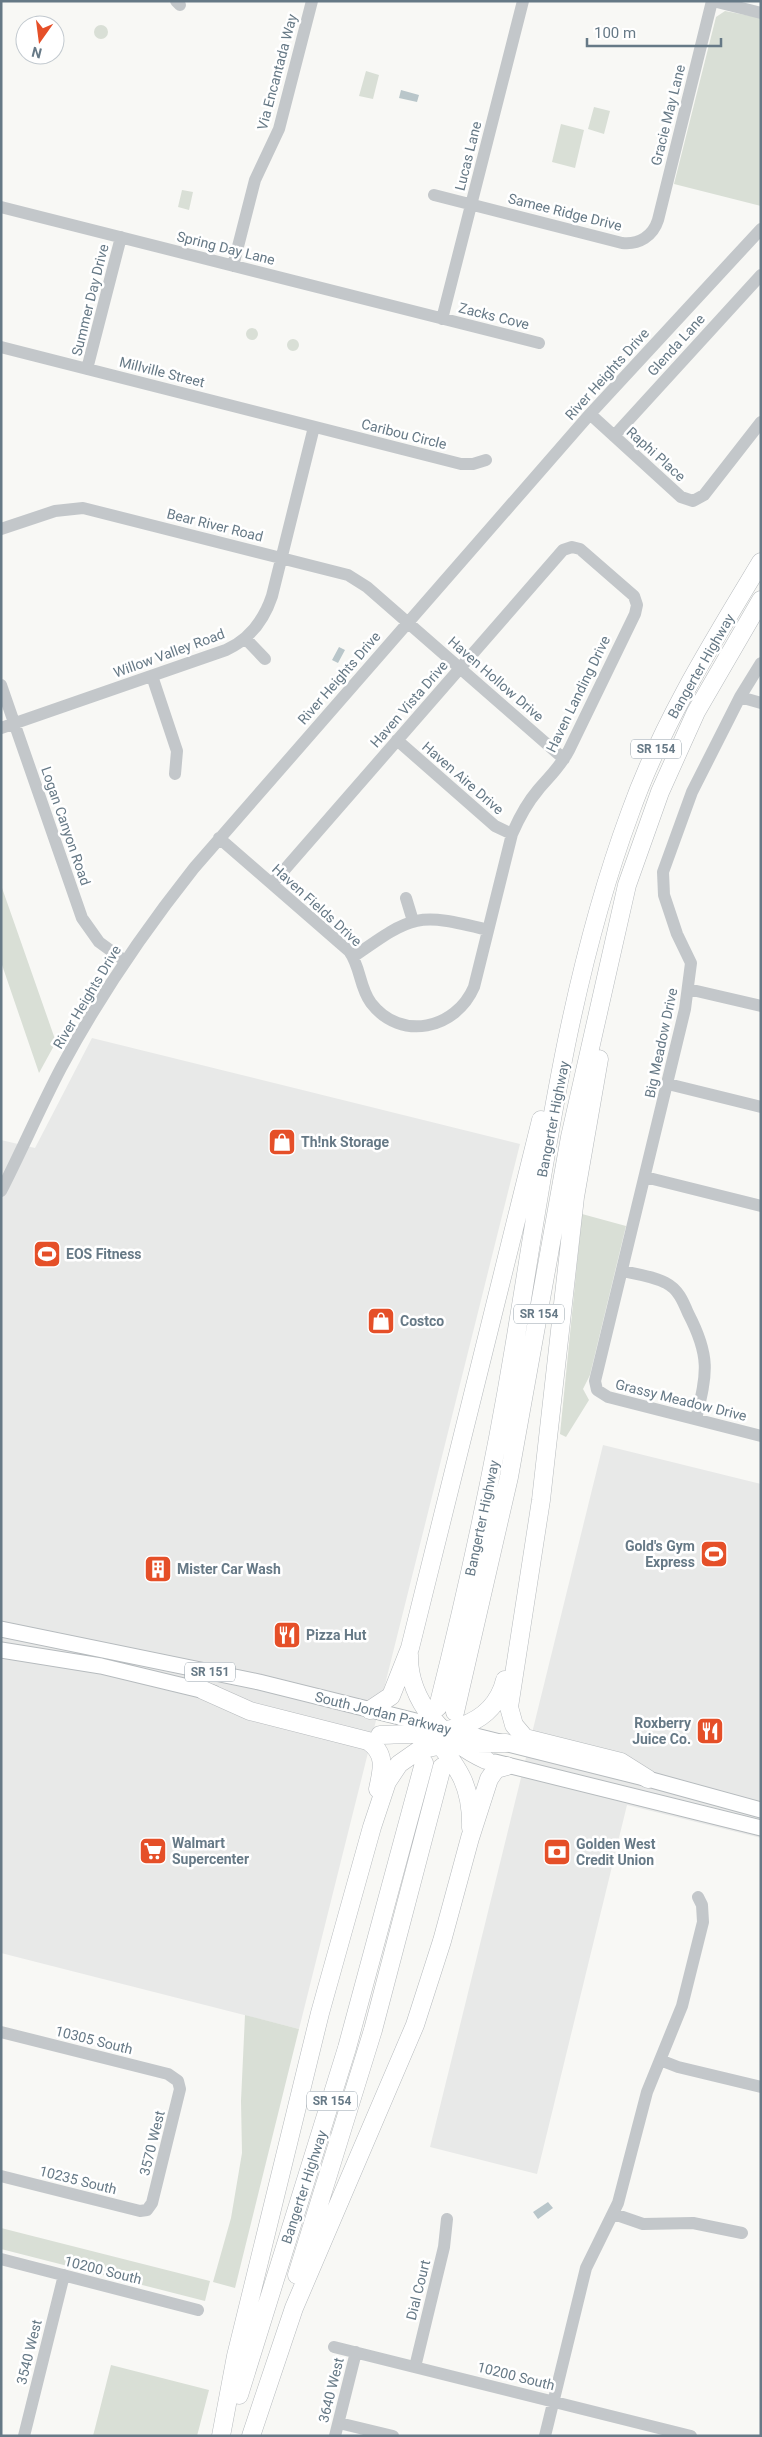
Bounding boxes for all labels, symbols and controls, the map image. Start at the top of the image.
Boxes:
street label: Via Encantada Way [254,12,300,132]
north arrow [15,15,65,65]
scale bar [587,15,721,47]
text: 100 m [594,24,636,42]
text: N [30,44,44,62]
street label: Gracie May Lane [648,63,688,167]
street label: Lucas Lane [452,120,484,192]
street label: Samee Ridge Drive [506,190,624,234]
street label: Spring Day Lane [175,228,277,268]
street label: Summer Day Drive [68,243,112,357]
street label: Zacks Cove [457,299,531,333]
street label: Glenda Lane [644,311,708,379]
street label: River Heights Drive [562,325,652,423]
street label: Millville Street [118,354,207,390]
street label: Caribou Circle [360,416,448,452]
street label: Raphi Place [623,424,689,484]
street label: Bear River Road [165,505,265,545]
street label: Bangerter Highway [664,610,738,721]
street label: Willow Valley Road [111,625,227,681]
street label: River Heights Drive [294,628,384,728]
street label: Haven Hollow Drive [445,633,547,725]
street label: Haven Landing Drive [543,633,613,755]
street label: Haven Vista Drive [367,657,451,751]
street label: Haven Aire Drive [419,738,507,818]
road number: SR 154 [631,740,681,759]
street label: Logan Canyon Road [38,765,94,887]
street label: Haven Fields Drive [269,861,365,949]
street label: River Heights Drive [50,943,124,1051]
street label: Big Meadow Drive [642,987,680,1099]
street label: Bangerter Highway [534,1059,572,1179]
shop icon: Th!nk Storage [267,1127,297,1157]
place label: Th!nk Storage [301,1134,390,1150]
sports icon: EOS Fitness [32,1239,62,1269]
place label: EOS Fitness [66,1246,142,1262]
road number: SR 154 [514,1305,564,1324]
shop icon: Costco [366,1306,396,1336]
place label: Costco [400,1313,444,1329]
street label: Grassy Meadow Drive [614,1376,748,1424]
street label: Bangerter Highway [462,1458,502,1578]
place label: Gold's Gym Express [625,1538,695,1570]
sports icon: Gold's Gym Express [699,1539,729,1569]
building icon: Mister Car Wash [143,1554,173,1584]
place label: Mister Car Wash [177,1561,281,1577]
restaurant icon: Pizza Hut [272,1620,302,1650]
place label: Pizza Hut [306,1627,367,1643]
road number: SR 151 [185,1662,235,1681]
street label: South Jordan Parkway [313,1688,453,1738]
place label: Roxberry Juice Co. [632,1715,692,1747]
restaurant icon: Roxberry Juice Co. [695,1716,725,1746]
place label: Walmart Supercenter [172,1835,249,1867]
supermarket icon: Walmart Supercenter [138,1836,168,1866]
place label: Golden West Credit Union [576,1836,656,1868]
bank icon: Golden West Credit Union [542,1837,572,1867]
street label: 10305 South [54,2023,134,2057]
road number: SR 154 [307,2092,357,2110]
street label: 3570 West [136,2108,168,2177]
street label: Bangerter Highway [278,2128,330,2246]
street label: 10235 South [38,2163,118,2197]
street label: 10200 South [63,2253,143,2287]
street label: Dial Court [403,2258,433,2322]
street label: 3540 West [13,2317,45,2386]
street label: 3640 West [315,2355,347,2424]
street label: 10200 South [476,2359,556,2393]

